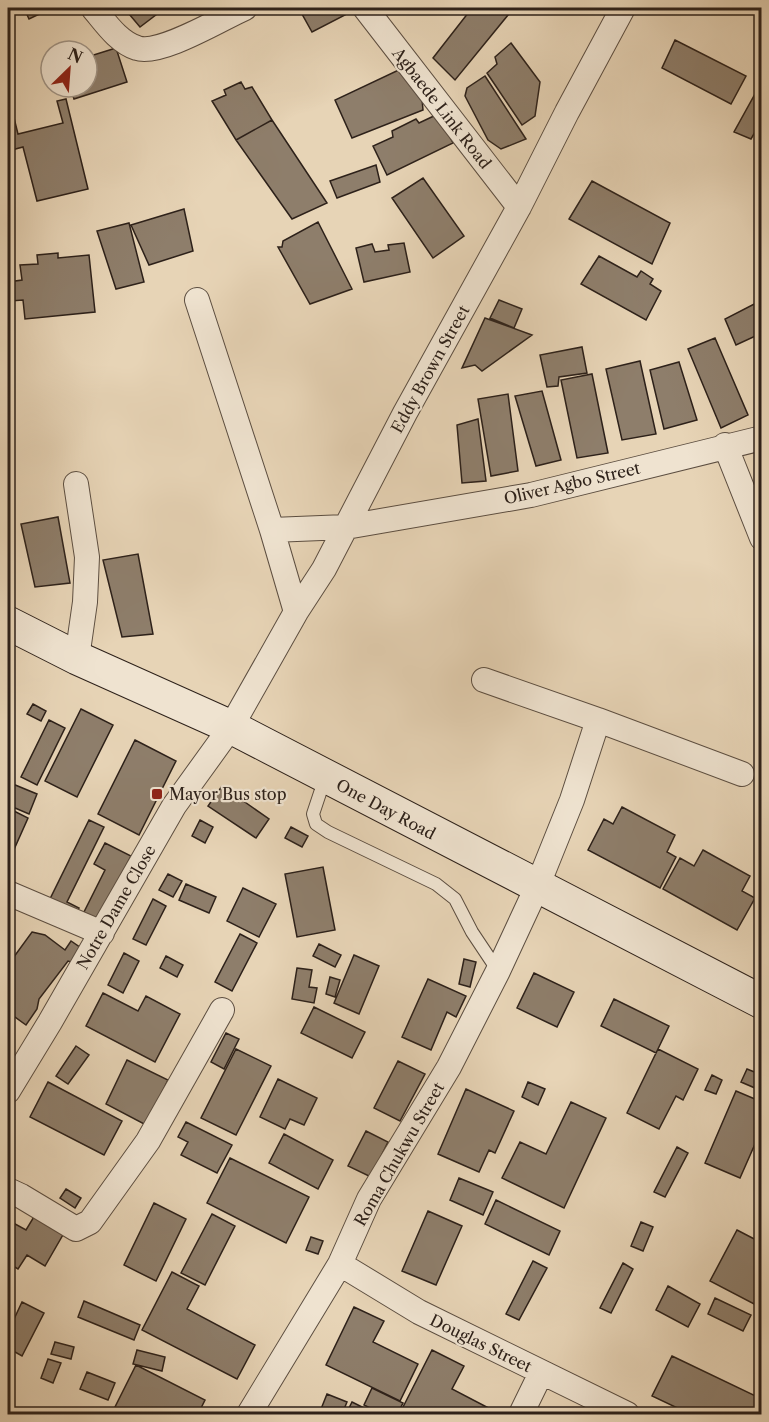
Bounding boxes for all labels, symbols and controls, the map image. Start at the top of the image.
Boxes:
north arrow [39,39,99,99]
text: N [65,43,86,67]
street label: Agbaede Link Road [388,43,496,173]
street label: Eddy Brown Street [387,301,474,436]
street label: Oliver Agbo Street [502,458,642,508]
street label: One Day Road [333,774,439,844]
place label: Mayor Bus stop [169,784,287,804]
marker: Mayor Bus stop [150,787,164,801]
street label: Notre Dame Close [72,841,160,973]
street label: Roma Chukwu Street [350,1078,448,1229]
street label: Douglas Street [427,1310,536,1376]

